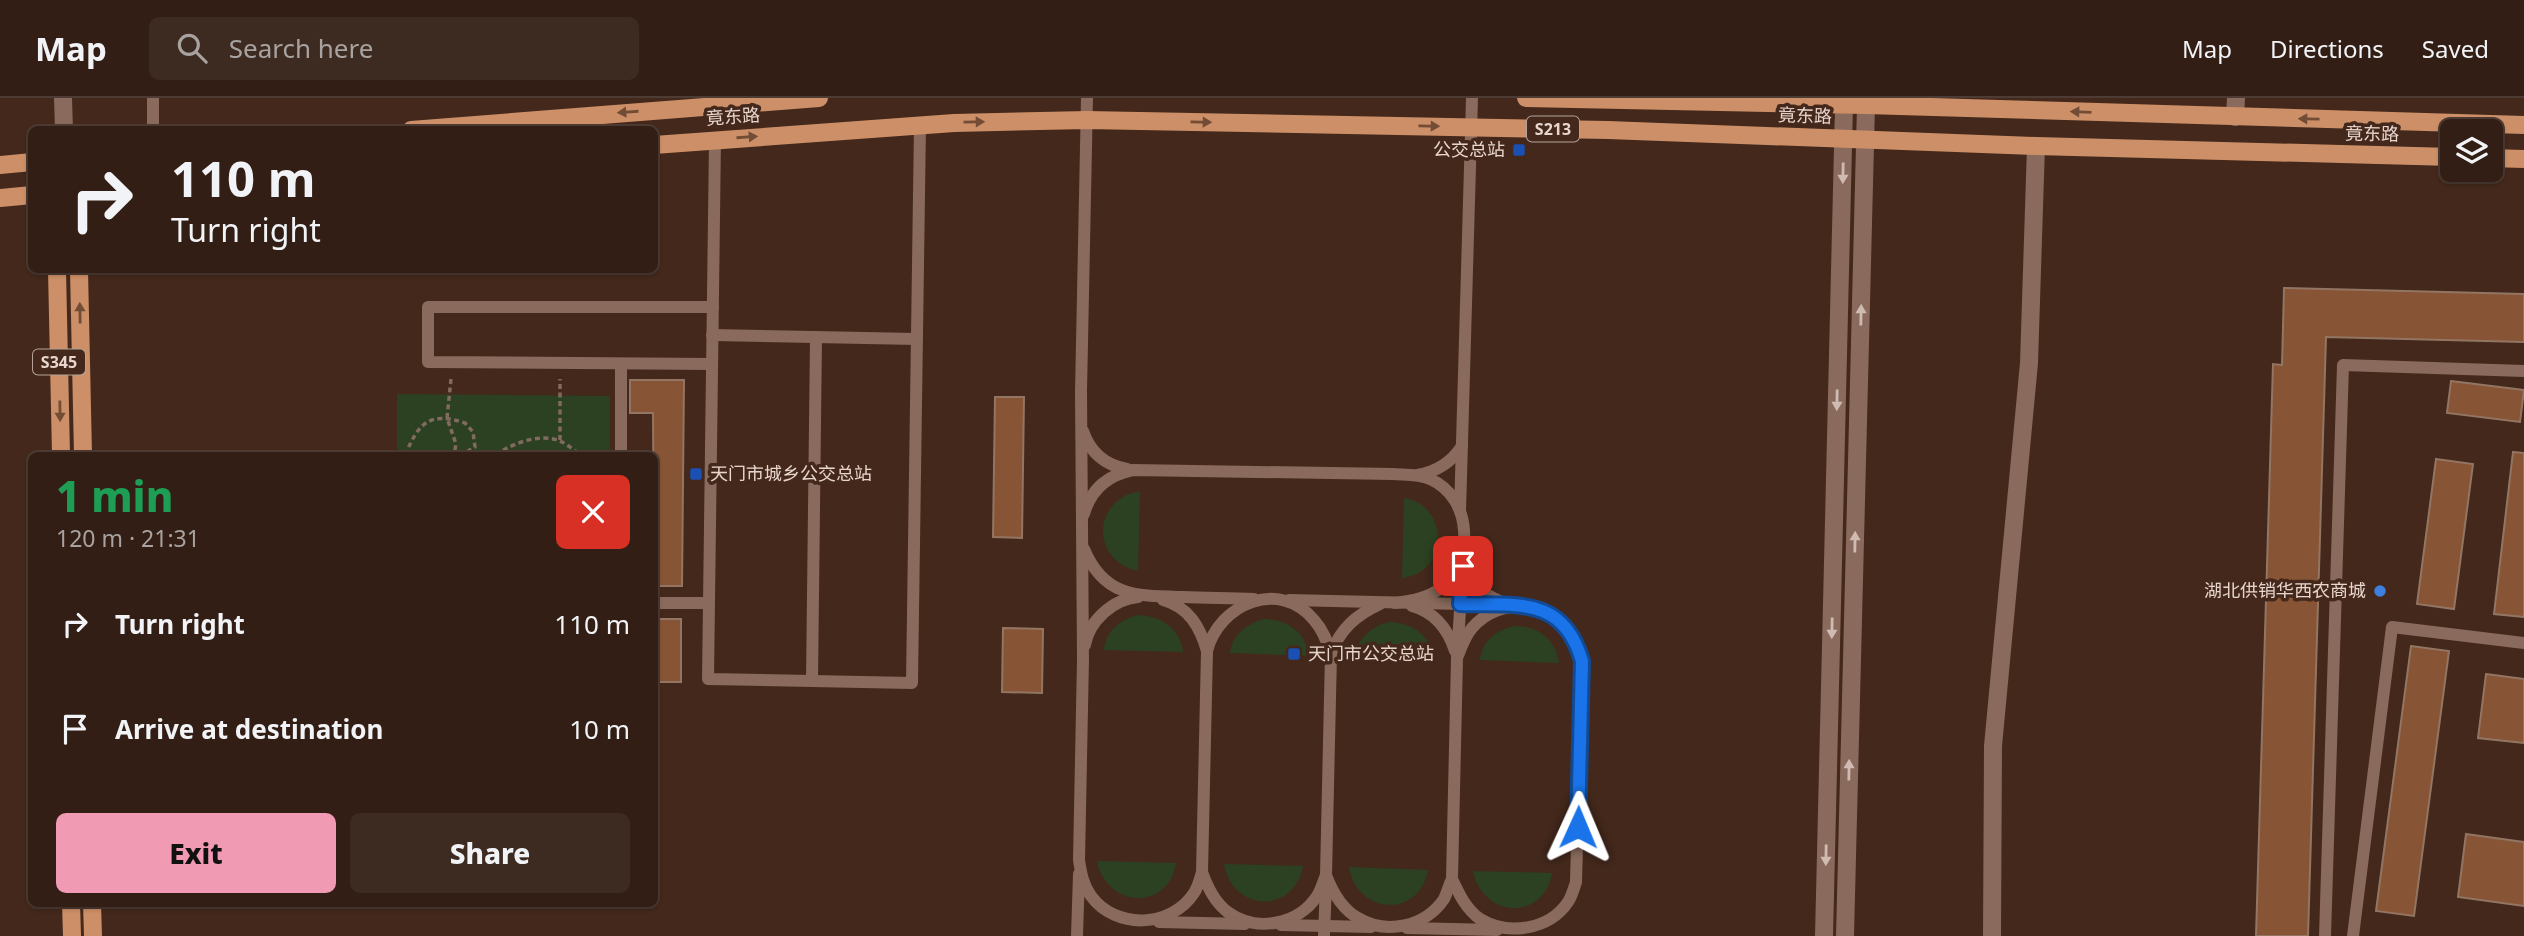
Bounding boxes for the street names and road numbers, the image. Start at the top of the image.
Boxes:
street label: 竟东路 [705,102,761,130]
street label: 竟东路 [1778,102,1832,128]
road number: S213 [1527,117,1579,142]
street label: 竟东路 [2345,121,2399,145]
road number: S345 [33,350,85,374]

